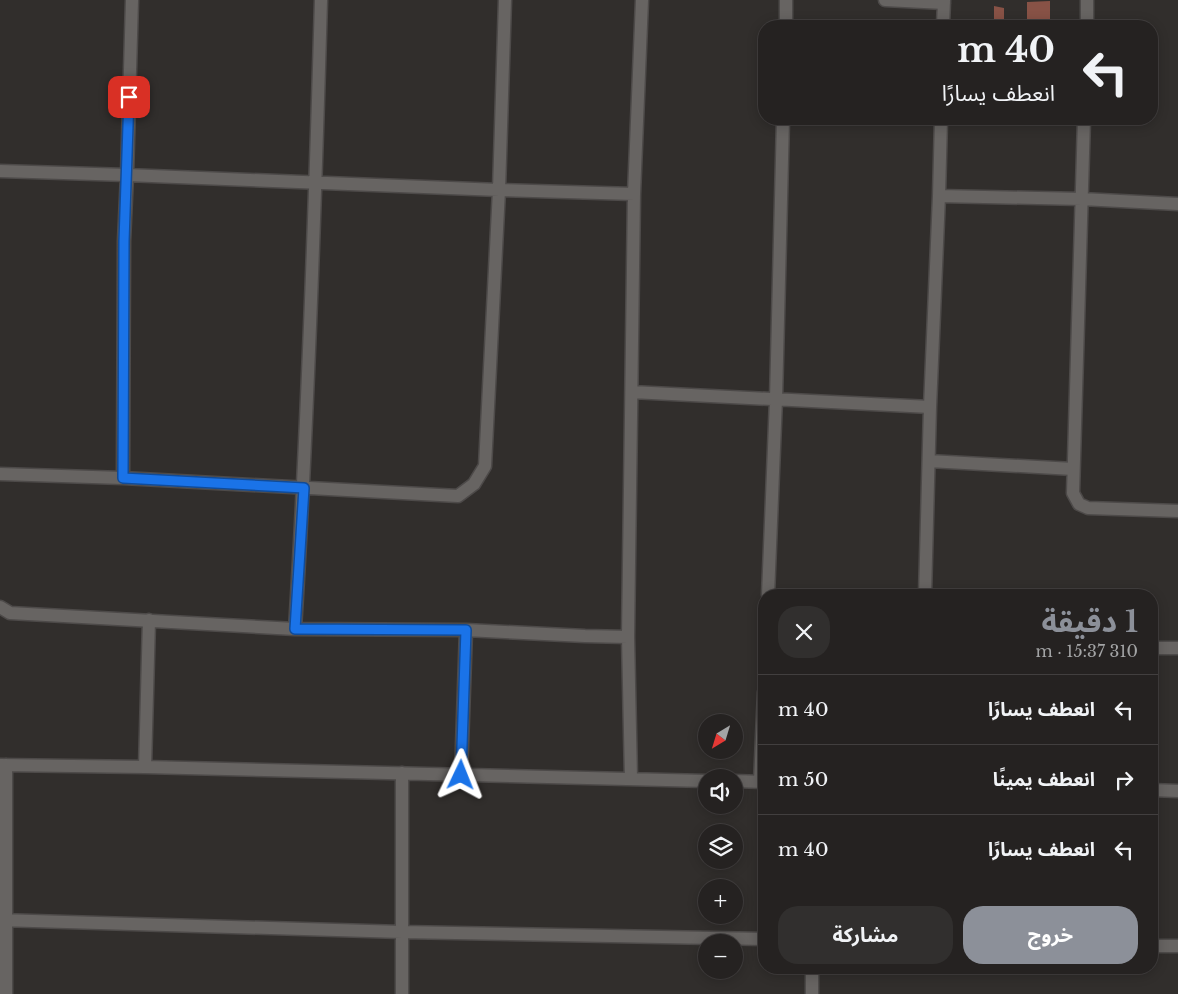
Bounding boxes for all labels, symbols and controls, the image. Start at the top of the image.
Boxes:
text: 40 m [957,28,1055,71]
icon: left [1073,40,1138,105]
pin [108,76,150,118]
text: انعطف يسارًا [942,80,1055,107]
icon: arrive [115,83,143,111]
text: 1 دقيقة [1041,603,1138,640]
button: close [778,606,830,658]
text: 310 m · 15:37 [1035,641,1138,661]
icon: left [1110,696,1138,724]
text: 40 m [778,698,829,721]
text: انعطف يسارًا [988,698,1095,721]
north arrow [698,714,742,759]
map controls [698,714,743,979]
position arrow [434,748,486,800]
icon: right [1110,766,1138,794]
text: 50 m [778,768,828,791]
text: انعطف يمينًا [993,768,1095,791]
button: sound [698,769,743,814]
button: layers [698,824,743,869]
icon: left [1110,836,1138,864]
text: 40 m [778,838,829,861]
text: انعطف يسارًا [988,838,1095,861]
button: + [698,879,743,924]
button: مشاركة [778,906,953,964]
button: خروج [963,906,1138,964]
button: − [698,934,743,979]

